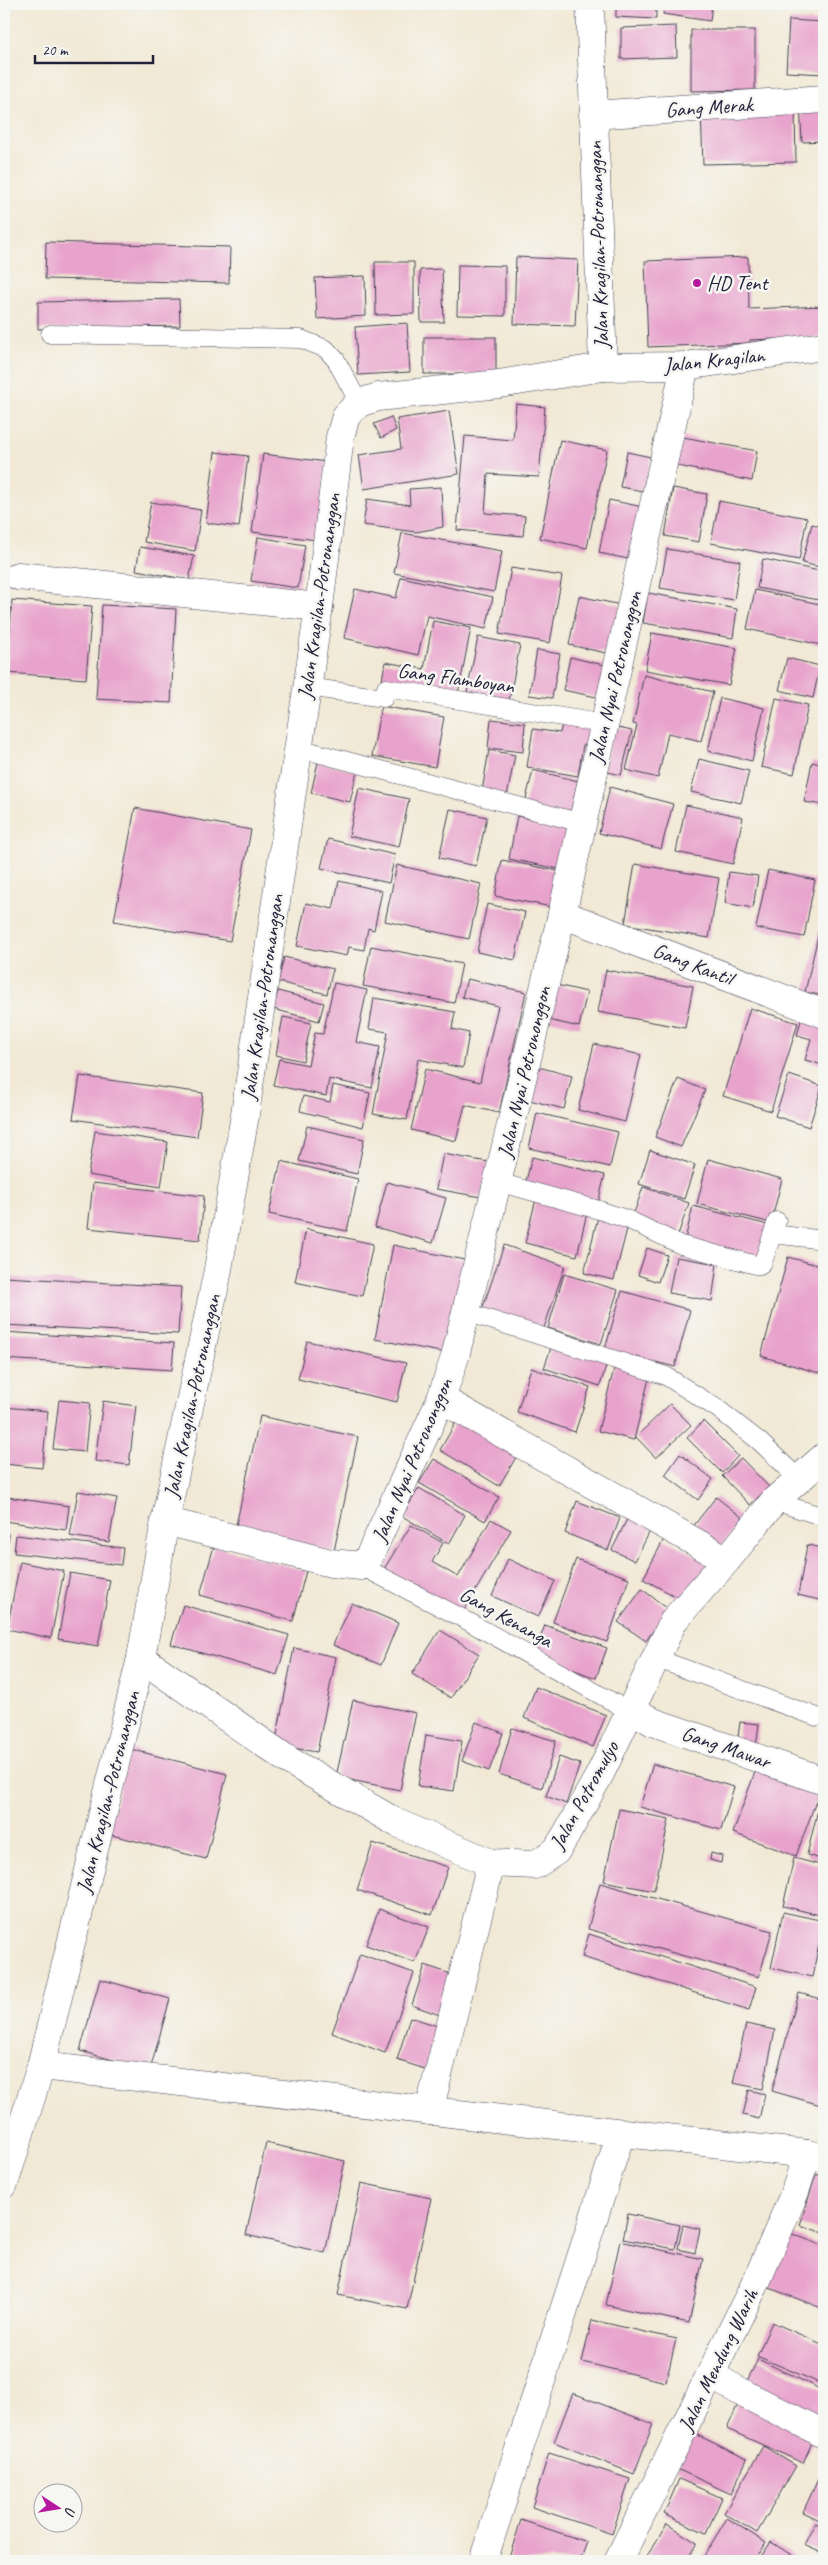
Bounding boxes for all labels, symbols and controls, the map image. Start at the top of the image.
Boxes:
scale bar [35,32,152,64]
text: 20 m [42,41,69,60]
street label: Gang Merak [665,91,756,123]
street label: Jalan Kragilan-Potronanggan [581,140,615,350]
place label: HD Tent [707,270,769,296]
marker: HD Tent [691,277,703,289]
street label: Jalan Kragilan [661,342,767,378]
street label: Jalan Kragilan-Potronanggan [292,491,346,701]
street label: Jalan Nyai Potrononggon [582,588,648,766]
street label: Gang Flamboyan [396,657,516,699]
street label: Jalan Kragilan-Potronanggan [235,892,289,1102]
street label: Gang Kantil [649,937,740,992]
street label: Jalan Nyai Potrononggon [491,983,557,1161]
street label: Jalan Kragilan-Potronanggan [158,1291,226,1501]
street label: Jalan Nyai Potrononggon [365,1374,458,1547]
street label: Gang Kenanga [455,1581,559,1654]
street label: Jalan Kragilan-Potronanggan [70,1688,146,1897]
street label: Gang Mawar [678,1720,776,1775]
street label: Jalan Potromulyo [543,1735,625,1854]
street label: Jalan Mendung Warih [672,2283,764,2437]
north arrow [32,2482,82,2532]
text: U [61,2506,79,2519]

